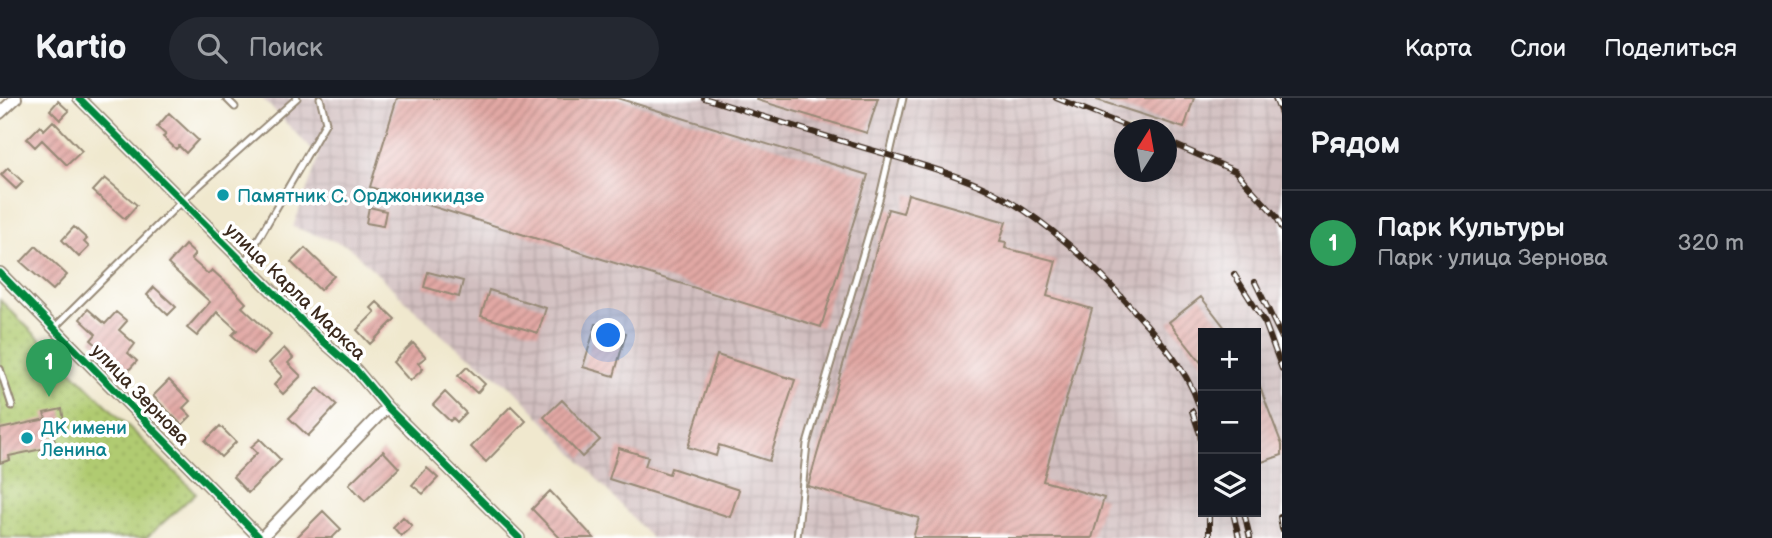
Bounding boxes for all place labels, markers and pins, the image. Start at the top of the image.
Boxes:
place label: Памятник С. Орджоникидзе [237,185,485,208]
marker: Памятник С. Орджоникидзе [215,187,231,203]
pin: 1 [26,339,72,397]
place label: ДК имени Ленина [40,417,127,462]
marker: ДК имени Ленина [19,430,35,446]

